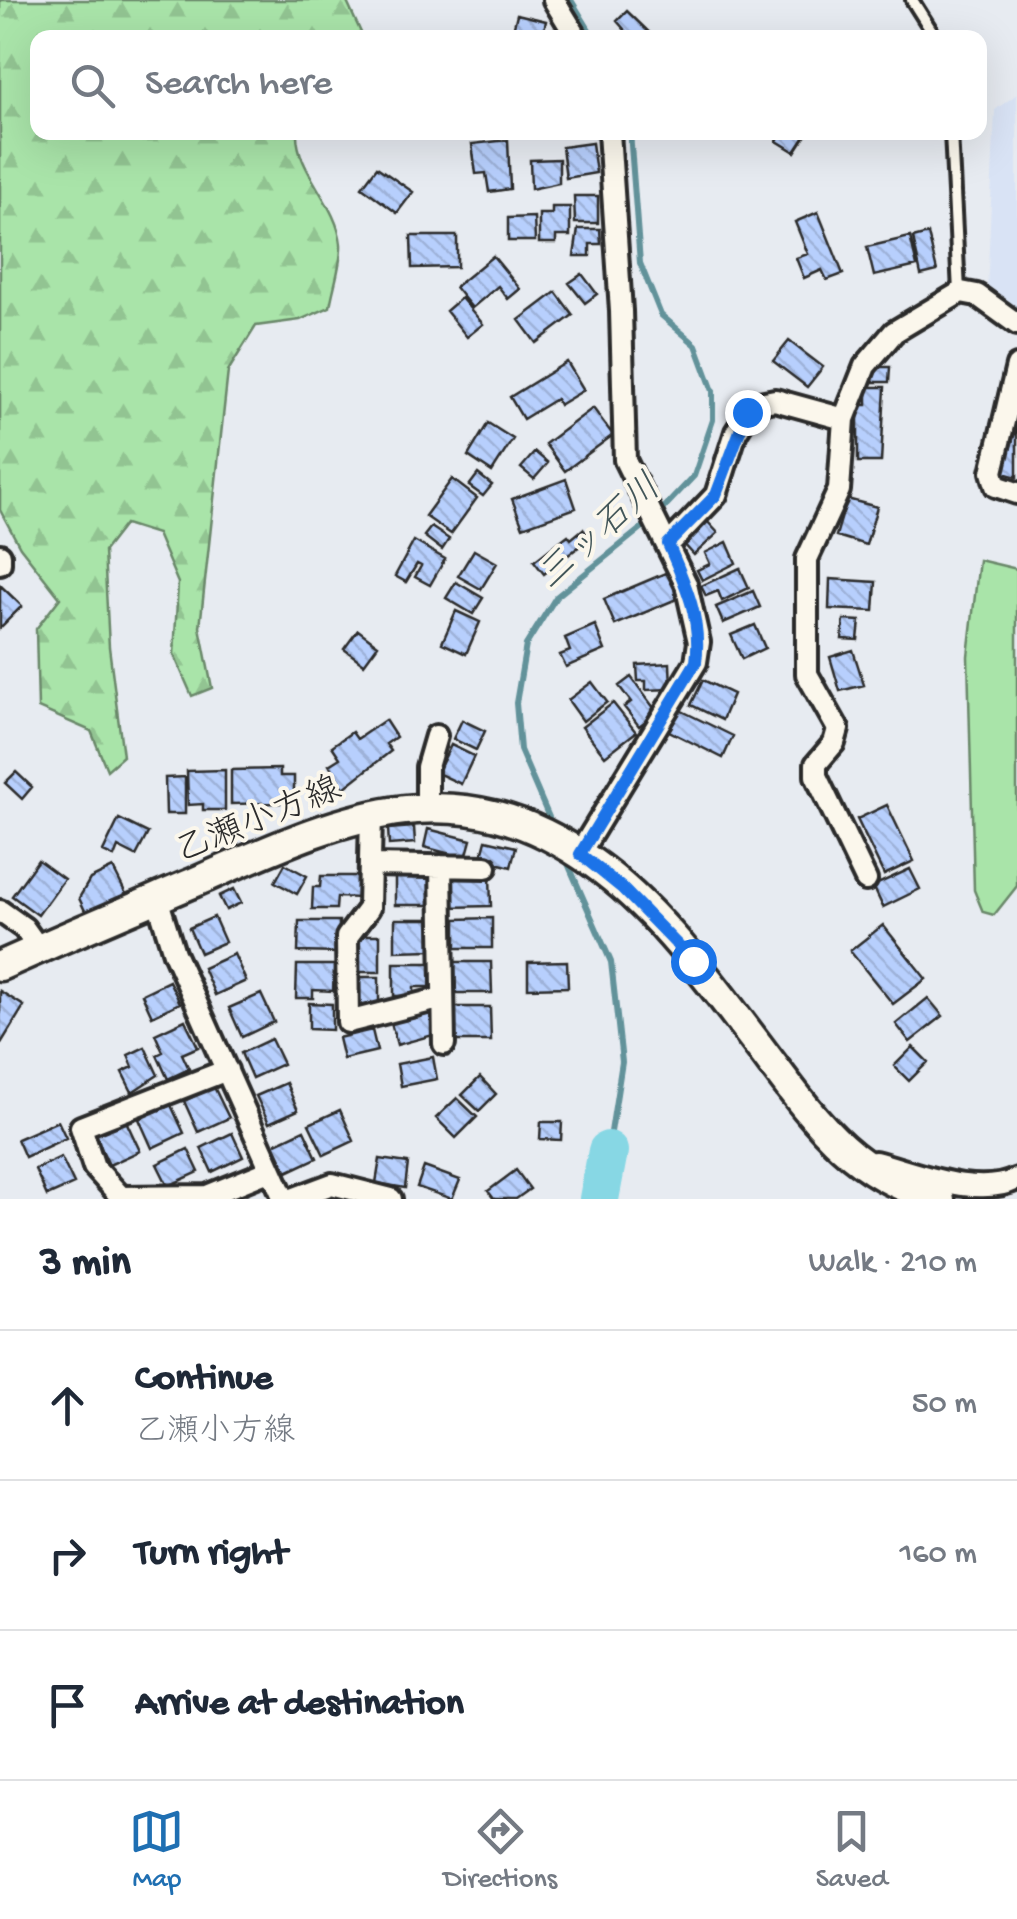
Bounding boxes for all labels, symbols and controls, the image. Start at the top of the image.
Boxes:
search box [30,30,987,140]
icon: search [65,58,120,113]
text: Search here [145,63,332,107]
route end [725,390,771,436]
water label: 三ッ石川 [529,467,672,602]
street label: 乙瀬小方線 [169,768,348,874]
route start [671,939,717,985]
text: 3 min [40,1240,131,1289]
text: Walk · 210 m [808,1245,977,1283]
text: Continue [135,1358,273,1402]
icon: ahead [40,1378,95,1433]
text: 50 m [912,1386,977,1424]
text: 乙瀬小方線 [135,1414,295,1452]
icon: right [40,1528,95,1583]
text: Turn right [135,1533,287,1577]
text: 160 m [899,1536,977,1574]
icon: arrive [40,1678,95,1733]
text: Arrive at destination [135,1683,464,1727]
tab: Map [129,1804,184,1897]
tab: Directions [443,1804,557,1897]
tab: Saved [816,1804,888,1897]

